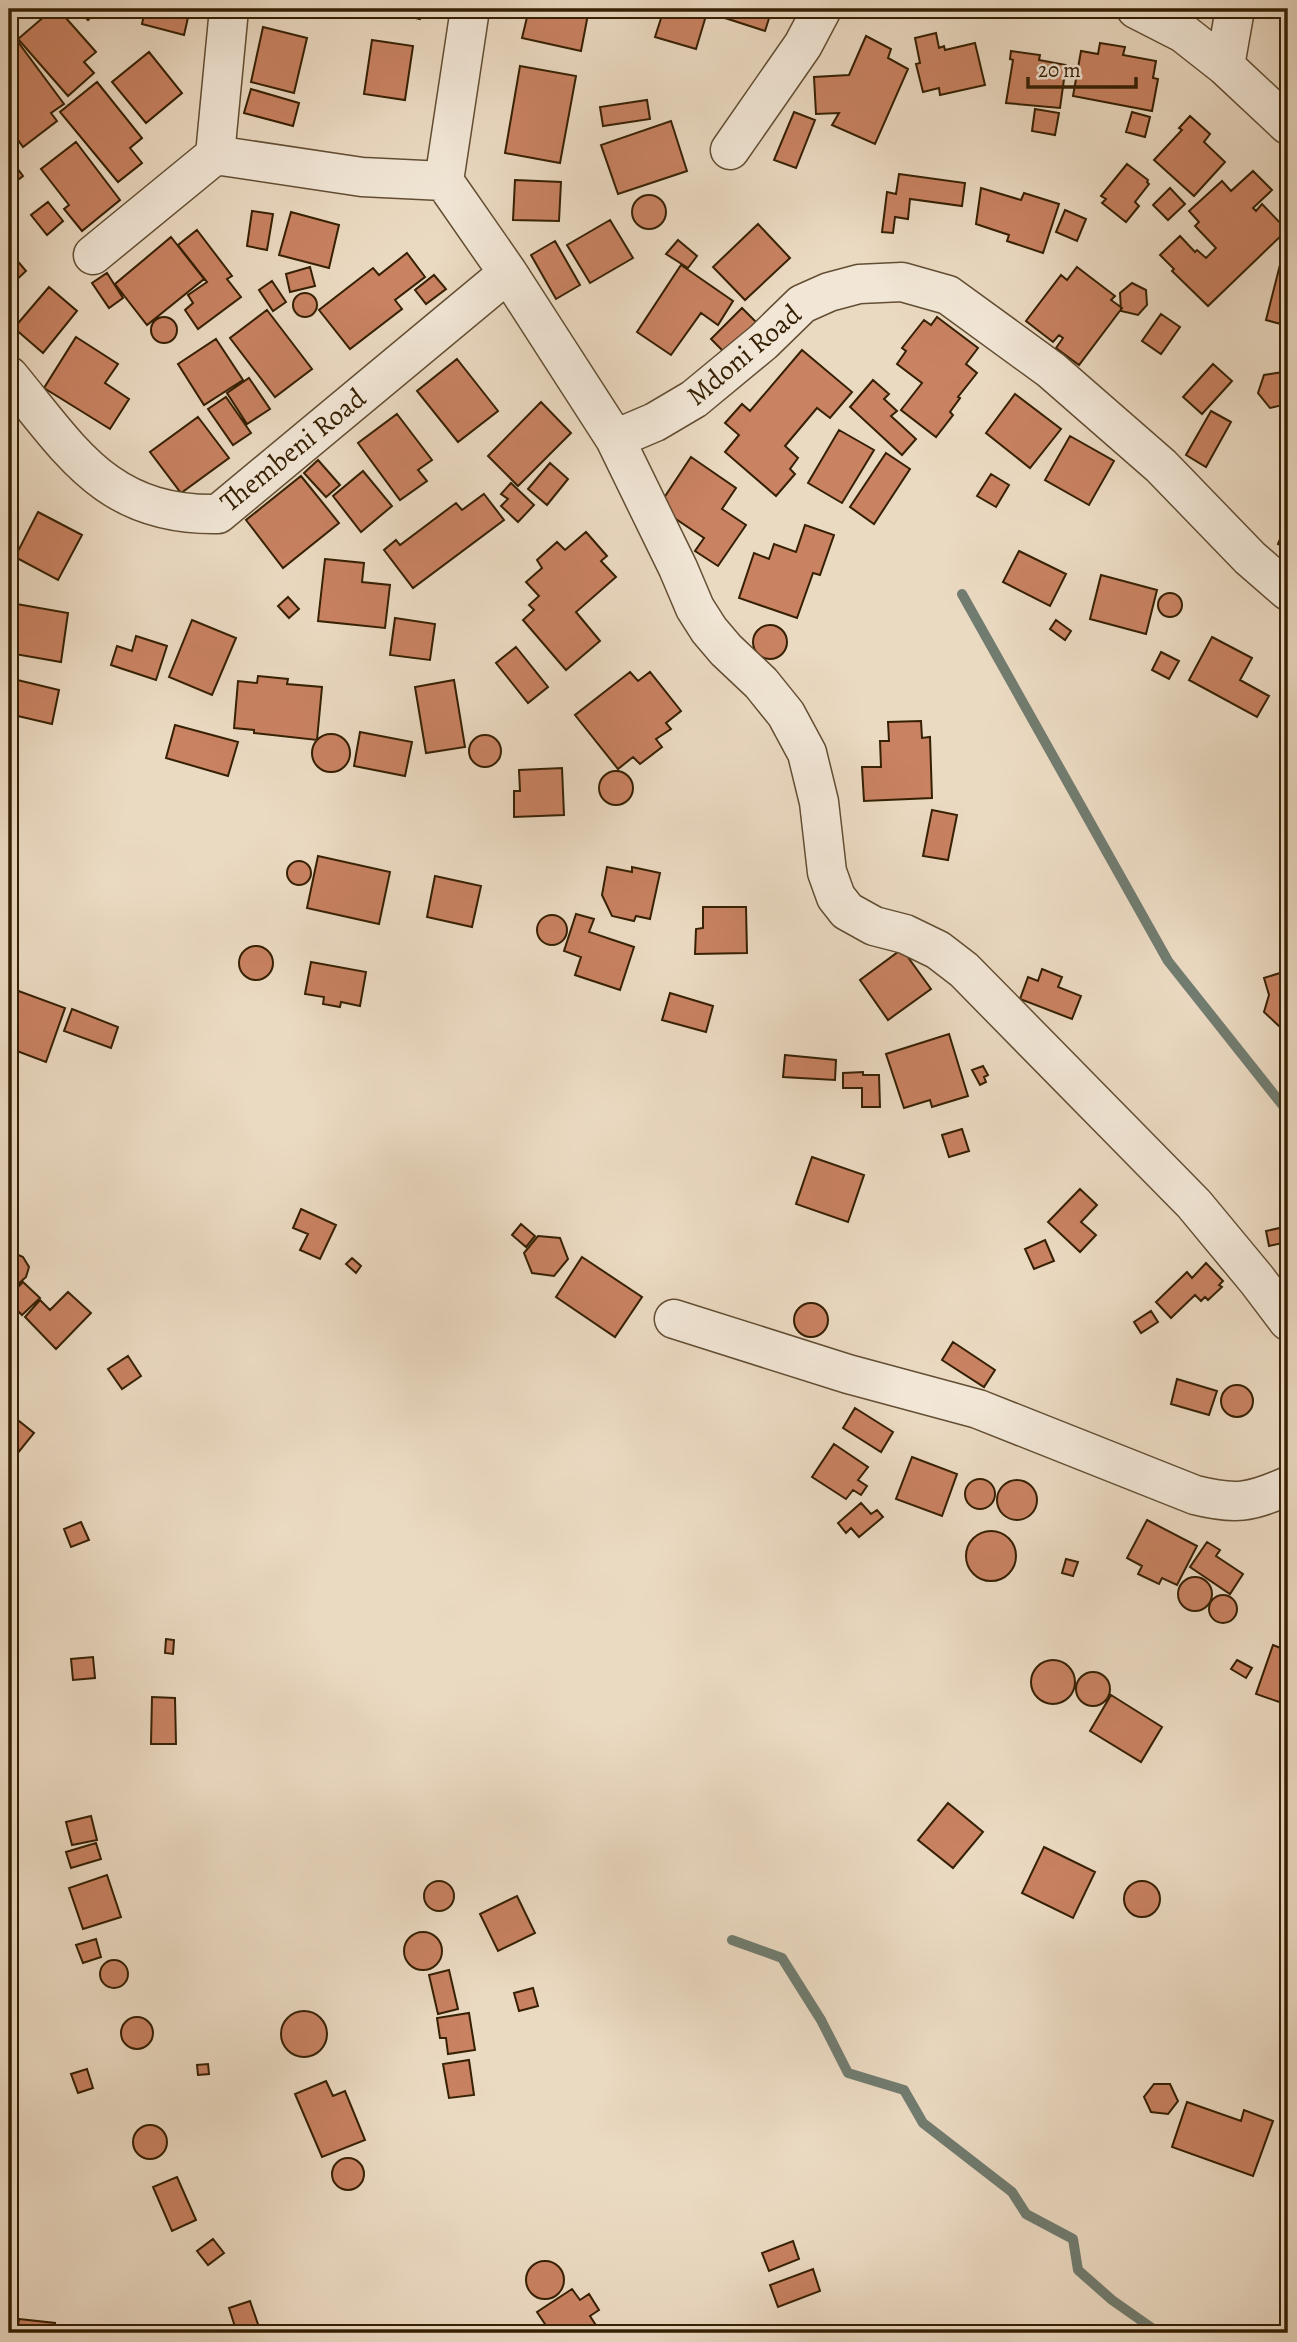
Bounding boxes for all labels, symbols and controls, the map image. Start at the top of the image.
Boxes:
scale bar [1028,46,1136,90]
text: 20 m [1038,56,1081,84]
street label: Mdoni Road [678,295,810,414]
street label: Thembeni Road [212,379,375,521]

